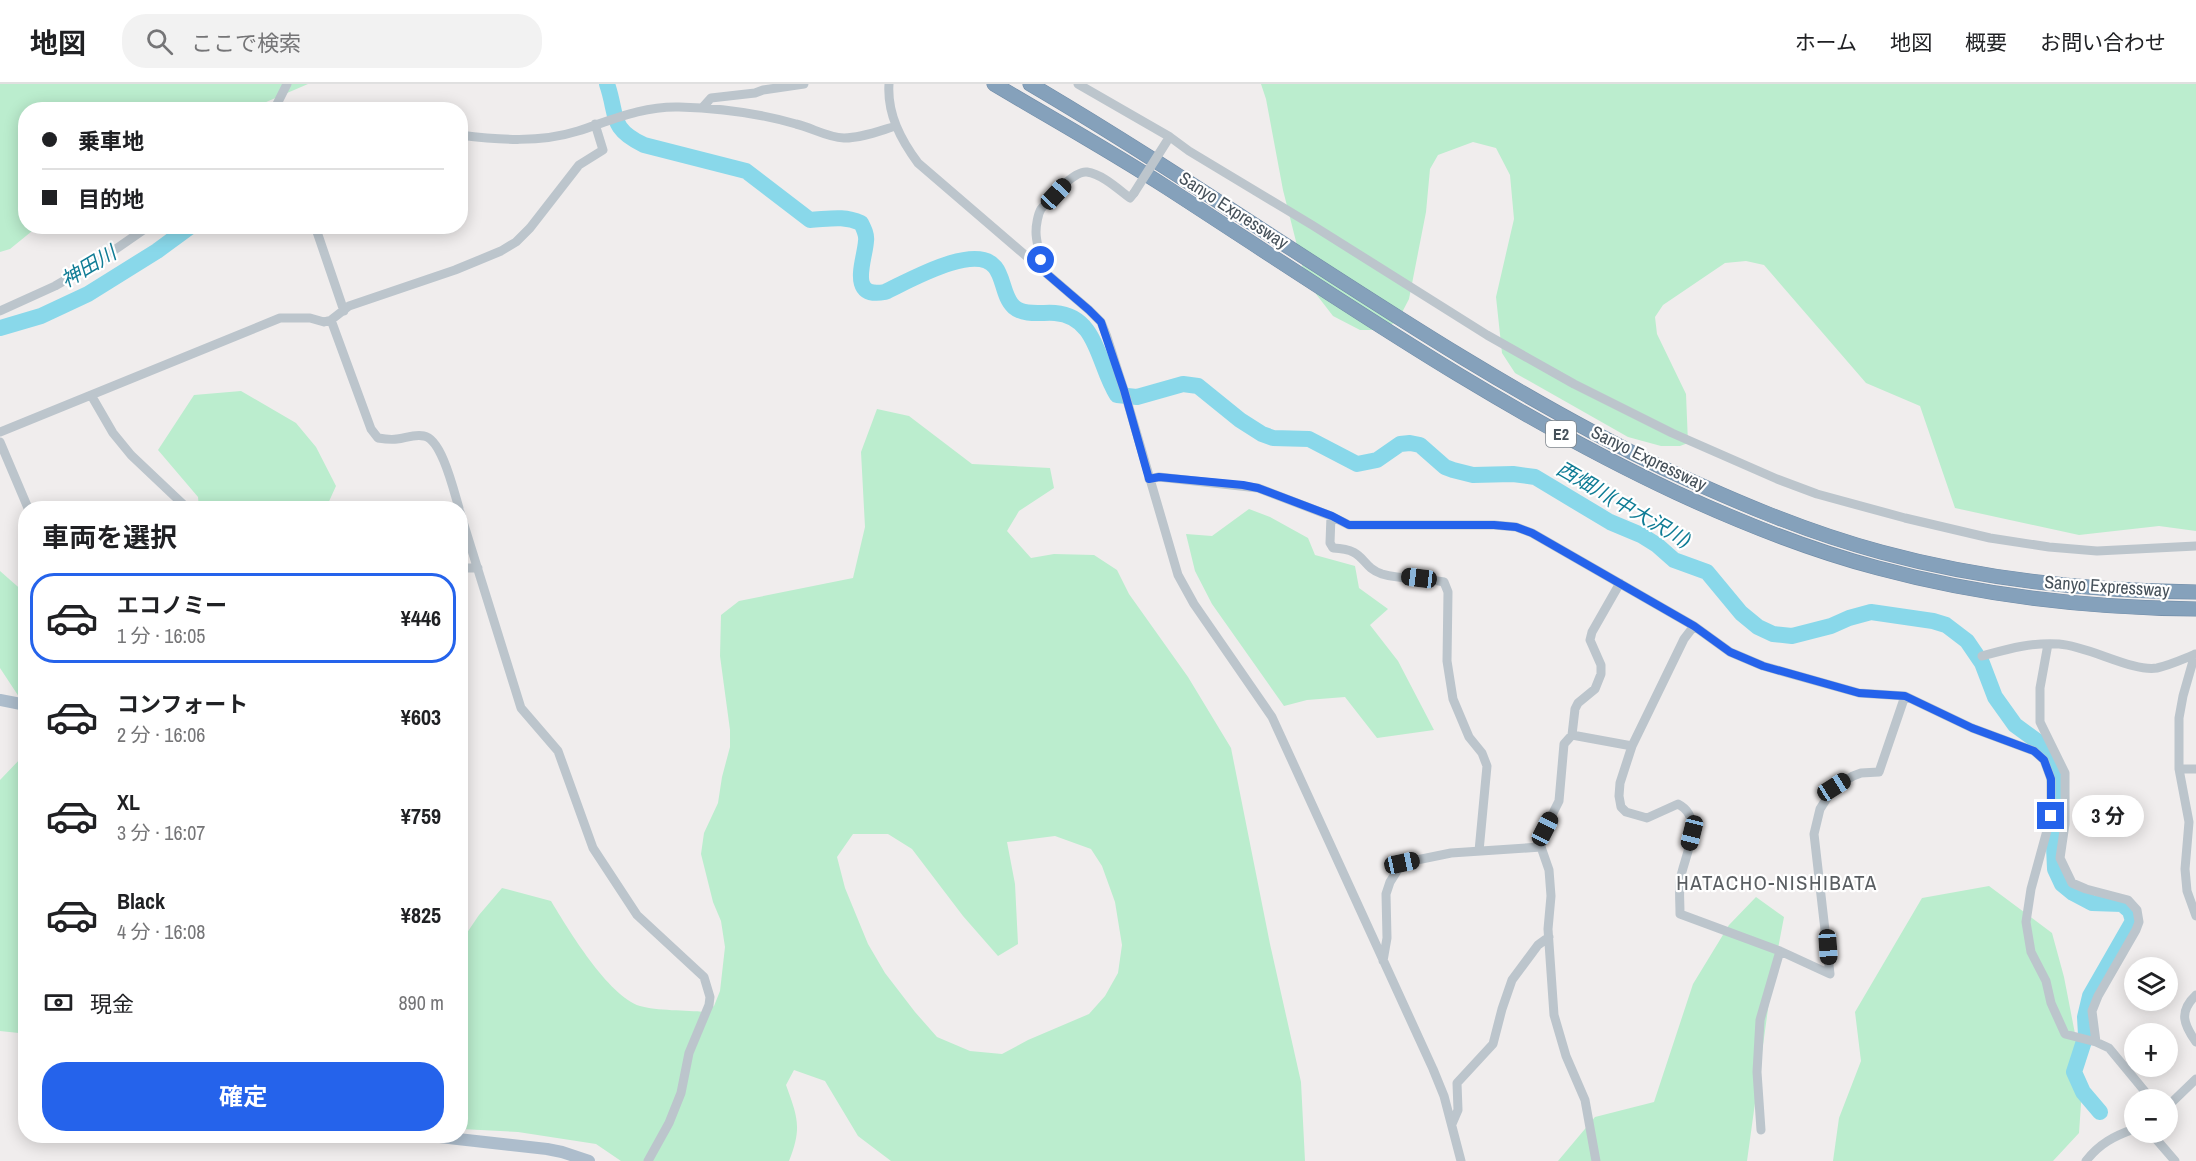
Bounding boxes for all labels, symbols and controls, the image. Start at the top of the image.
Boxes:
search box [122,14,542,68]
text: 地図 [30,24,86,62]
icon: search [143,25,176,58]
text: ここで検索 [191,28,301,58]
text: ホーム [1795,28,1857,57]
text: 地図 [1890,28,1932,57]
text: 概要 [1965,28,2007,57]
text: お問い合わせ [2040,28,2166,57]
text: 乗車地 [78,126,144,156]
street label: Sanyo Expressway [1175,165,1294,255]
car [1037,175,1075,213]
text: 目的地 [78,184,144,214]
water label: 神田川 [55,238,122,293]
route start [1027,246,1054,273]
street label: Sanyo Expressway [1587,419,1711,497]
road number: E2 [1546,421,1576,447]
water label: 西畑川(中大沢川) [1552,455,1696,553]
text: 車両を選択 [42,519,177,555]
car [1400,567,1438,589]
street label: Sanyo Expressway [2044,569,2171,603]
text: エコノミー [117,590,227,620]
icon: car [45,591,99,645]
text: ¥446 [401,603,441,633]
text: 1 分 · 16:05 [117,622,205,649]
text: コンフォート [117,689,248,719]
icon: car [45,690,99,744]
text: ¥603 [401,702,441,732]
text: 2 分 · 16:06 [117,721,205,748]
car [1814,770,1854,804]
text: XL [117,787,140,817]
icon: car [45,789,99,843]
callout: 3 分 [2072,795,2144,837]
text: ¥759 [401,801,441,831]
route end [2037,802,2064,829]
text: 3 分 [2091,802,2125,829]
car [1529,809,1561,849]
car [1679,813,1705,853]
text: 3 分 · 16:07 [117,819,205,846]
car [1383,850,1421,876]
district label: HATACHO-NISHIBATA [1676,868,1878,897]
text: Black [117,886,165,916]
icon: car [45,888,99,942]
text: ¥825 [401,900,441,930]
text: 4 分 · 16:08 [117,918,205,945]
car [1818,928,1838,966]
map controls [2124,957,2178,1143]
button: layers [2124,957,2178,1011]
icon: cash [42,986,75,1019]
text: 現金 [90,989,134,1019]
text: 890 m [398,989,444,1016]
button: + [2124,1023,2178,1077]
button: 確定 [42,1062,444,1131]
button: − [2124,1089,2178,1143]

